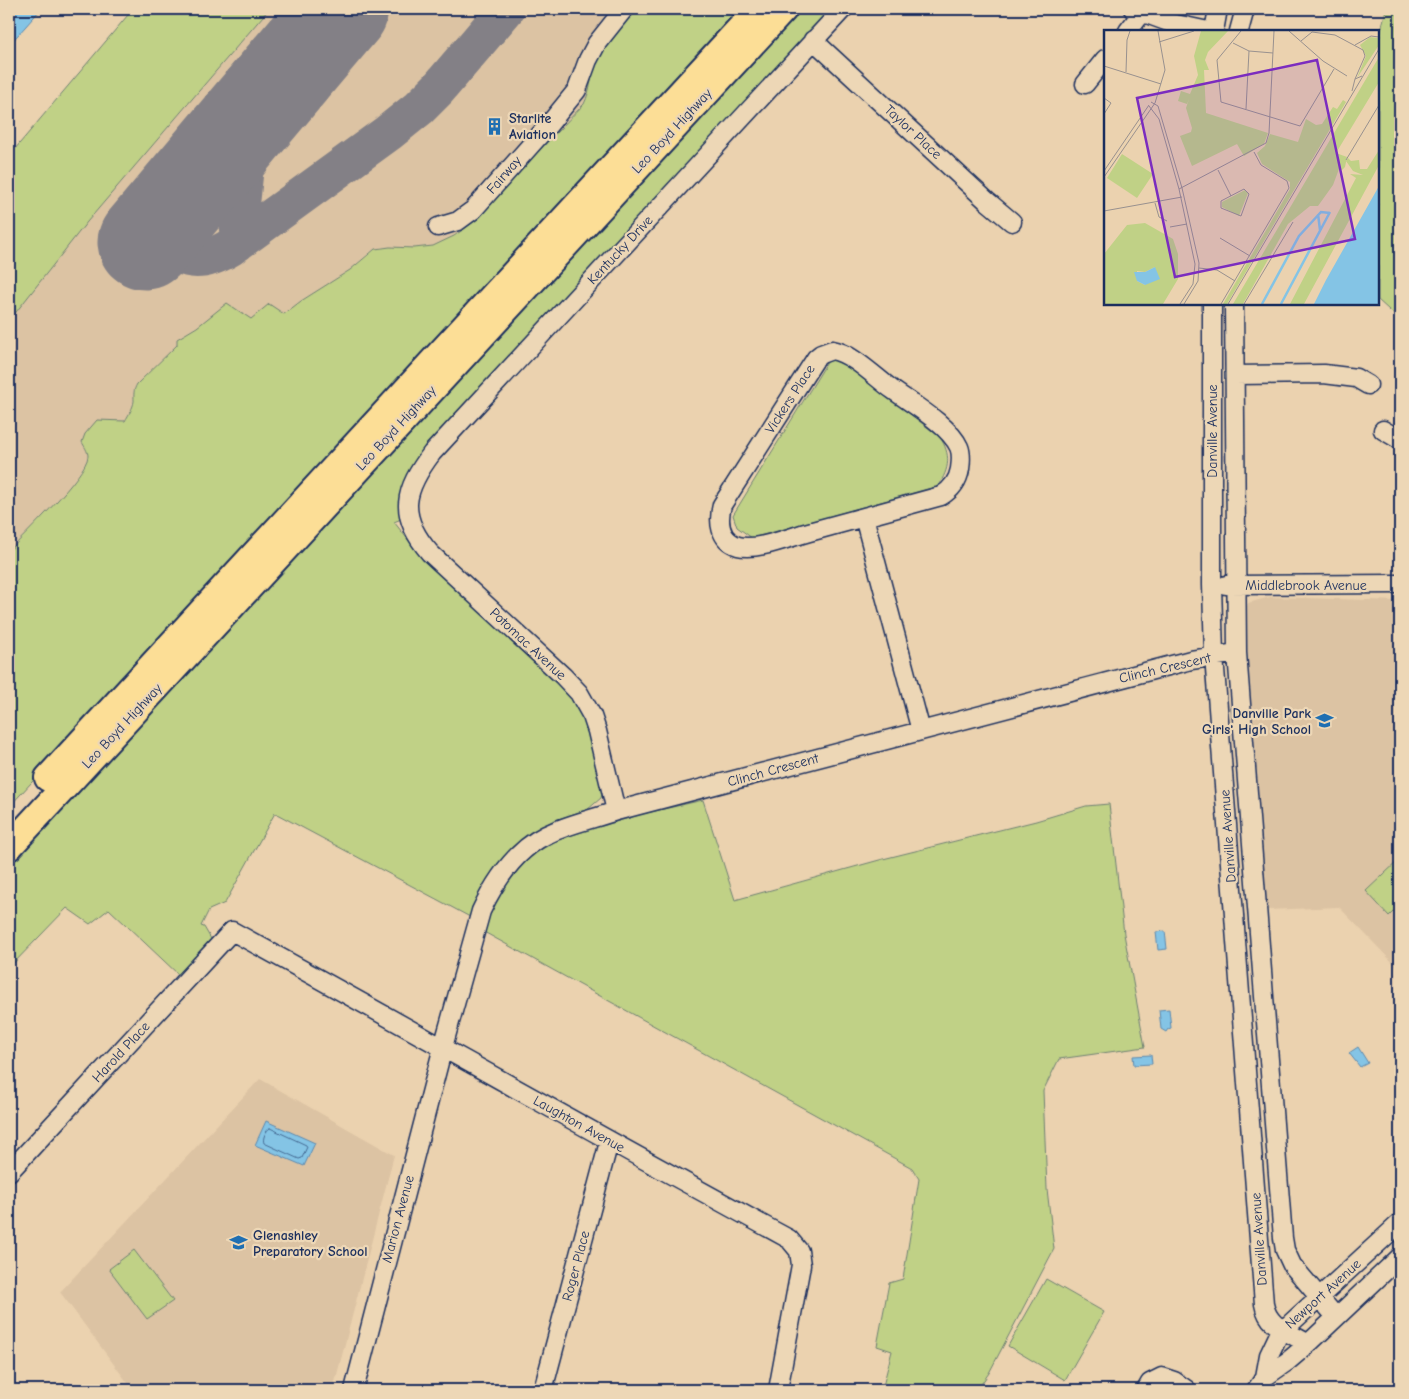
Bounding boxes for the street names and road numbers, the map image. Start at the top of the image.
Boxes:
street label: Leo Boyd Highway [628,84,716,177]
street label: Taylor Place [881,101,945,163]
street label: Fairway [483,152,526,197]
street label: Kentucky Drive [584,212,656,288]
street label: Vickers Place [761,361,819,437]
street label: Leo Boyd Highway [352,381,440,474]
street label: Danville Avenue [1204,384,1221,478]
street label: Middlebrook Avenue [1245,577,1367,594]
street label: Potomac Avenue [486,604,570,684]
street label: Clinch Crescent [1117,649,1214,687]
street label: Leo Boyd Highway [78,679,166,772]
street label: Clinch Crescent [726,749,821,790]
street label: Danville Avenue [1216,789,1240,883]
street label: Harold Place [88,1018,154,1086]
street label: Laughton Avenue [530,1092,628,1156]
street label: Marion Avenue [378,1173,418,1265]
street label: Danville Avenue [1247,1192,1271,1286]
street label: Roger Place [558,1229,594,1303]
street label: Newport Avenue [1282,1255,1364,1333]

